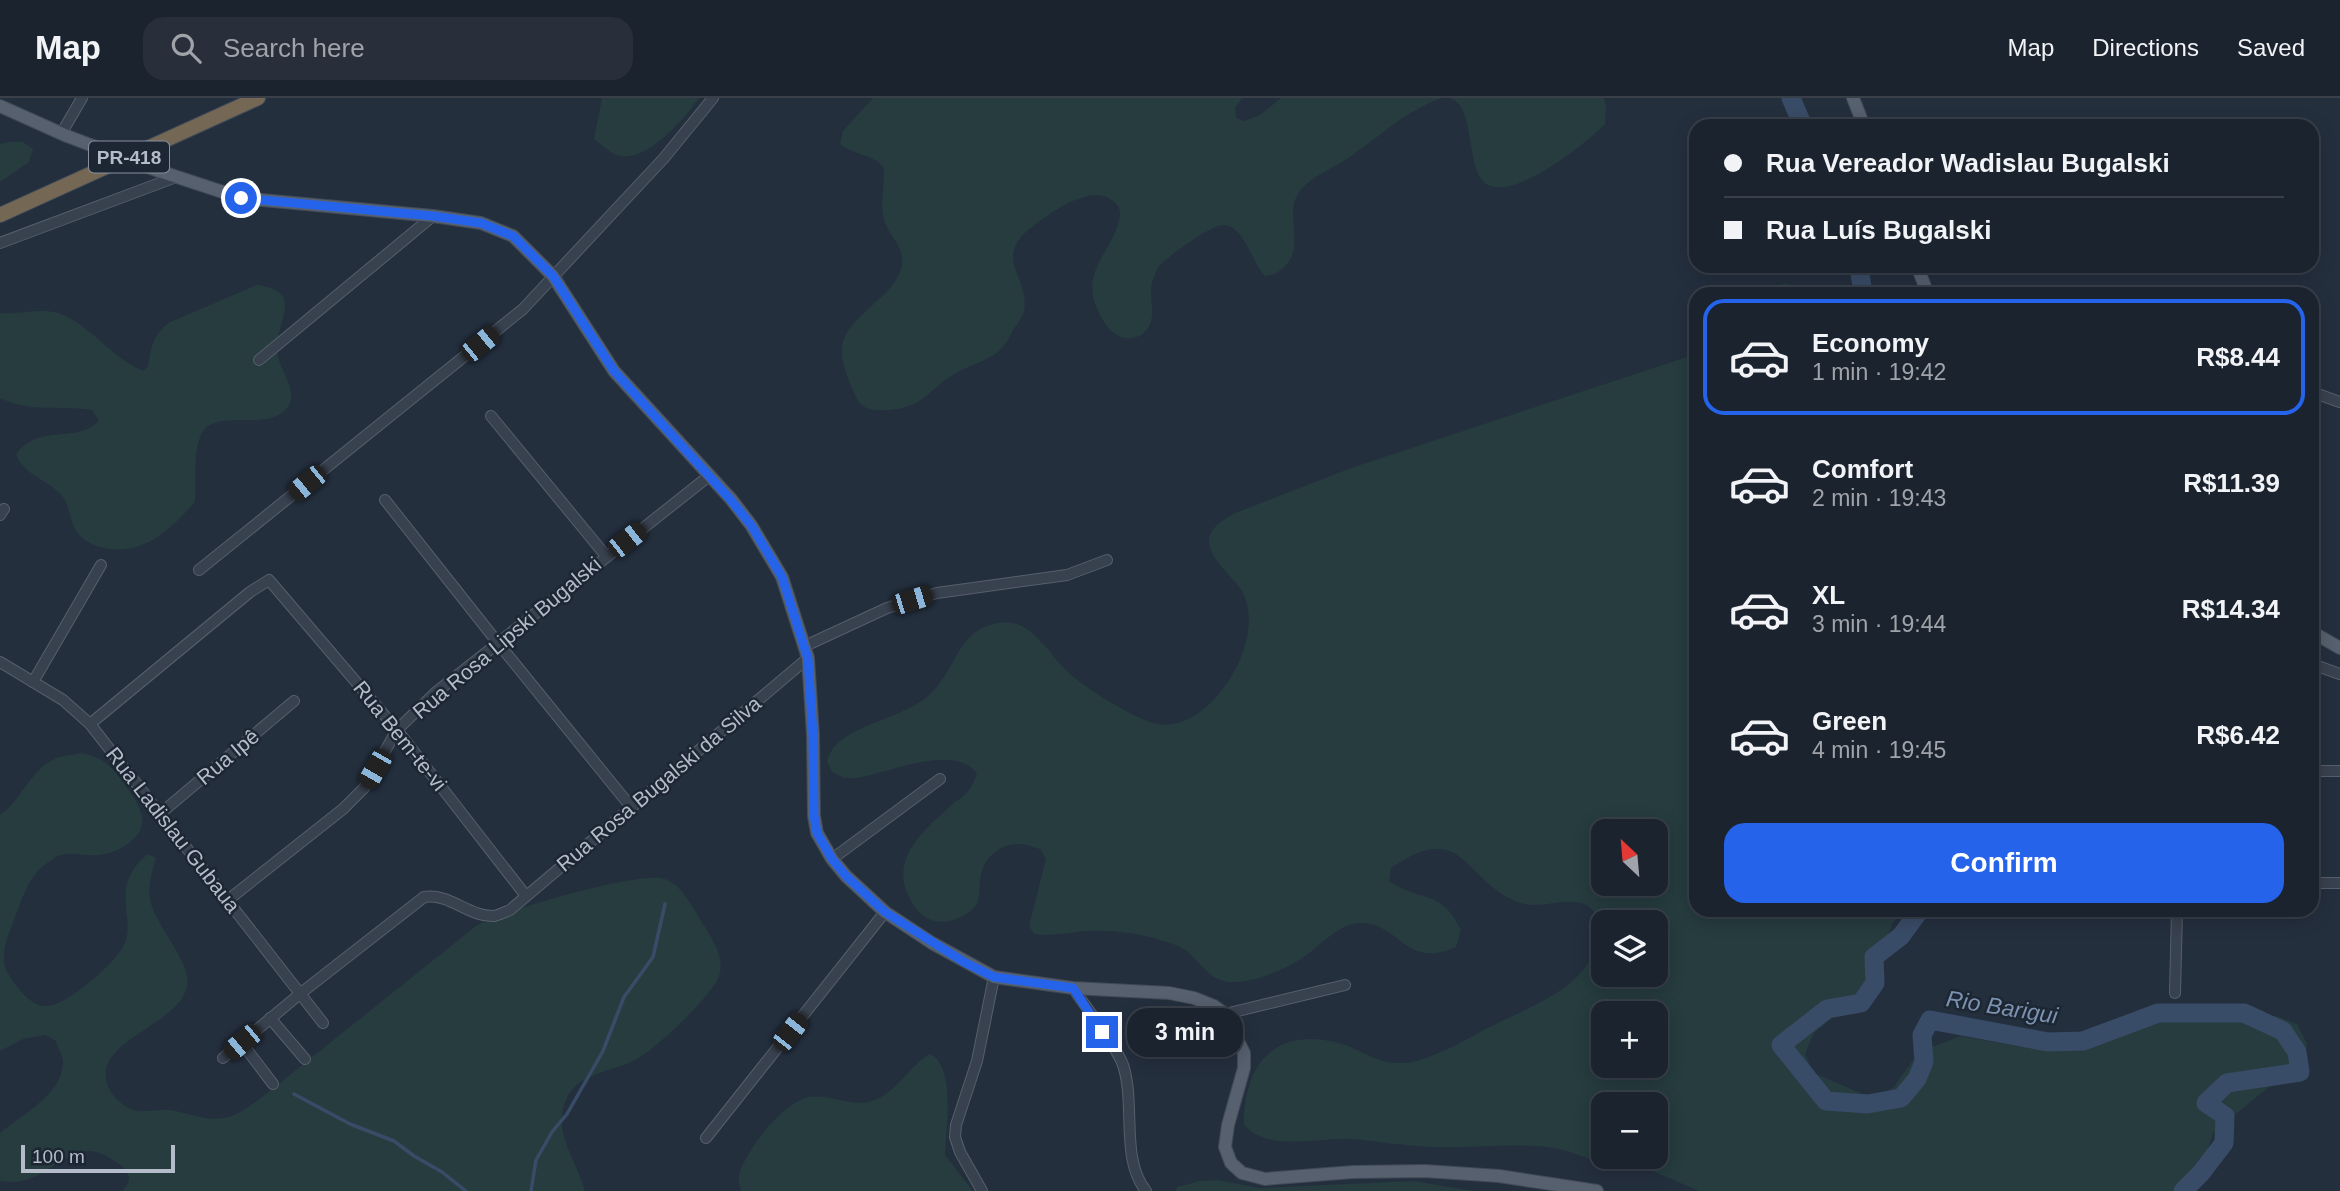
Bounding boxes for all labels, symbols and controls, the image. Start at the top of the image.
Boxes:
search box [143,17,633,80]
text: Map [35,29,101,66]
icon: search [167,29,205,67]
text: Search here [223,33,365,63]
text: Map [2008,34,2054,61]
text: Directions [2092,34,2199,61]
text: Saved [2237,34,2305,61]
road number: PR-418 [89,142,169,172]
text: Rua Vereador Wadislau Bugalski [1766,148,2170,178]
route start [225,182,257,214]
text: Rua Luís Bugalski [1766,215,1991,245]
car [458,323,503,365]
icon: car [1728,326,1791,389]
text: Economy [1812,328,1929,358]
text: R$8.44 [2196,342,2280,372]
text: 1 min · 19:42 [1812,359,1946,385]
icon: car [1728,452,1791,515]
text: Comfort [1812,454,1913,484]
car [285,462,330,504]
text: R$11.39 [2183,468,2280,498]
text: 2 min · 19:43 [1812,485,1946,511]
car [604,519,651,561]
street label: Rua Rosa Lipski Bugalski [408,552,605,723]
icon: car [1728,578,1791,641]
text: XL [1812,580,1845,610]
car [889,584,936,616]
text: R$14.34 [2182,594,2280,624]
text: 3 min · 19:44 [1812,611,1946,637]
street label: Rua Bem-te-vi [349,676,452,795]
street label: Rua Rosa Bugalski da Silva [552,691,766,876]
icon: car [1728,704,1791,767]
text: Green [1812,706,1887,736]
text: R$6.42 [2196,720,2280,750]
street label: Rua Ipê [192,724,263,789]
text: 4 min · 19:45 [1812,737,1946,763]
street label: Rua Ladislau Gubaua [102,743,245,917]
car [356,746,395,792]
north arrow [1591,819,1668,896]
map controls [1591,819,1668,1169]
button: Confirm [1724,823,2284,903]
button: layers [1591,910,1668,987]
water label: Rio Barigui [1944,985,2060,1029]
button: + [1591,1001,1668,1078]
callout: 3 min [1126,1007,1242,1056]
car [769,1009,812,1055]
route end [1086,1016,1118,1048]
text: 3 min [1155,1019,1215,1045]
car [220,1020,265,1064]
button: − [1591,1092,1668,1169]
scale bar [21,1142,175,1174]
text: 100 m [32,1146,85,1167]

